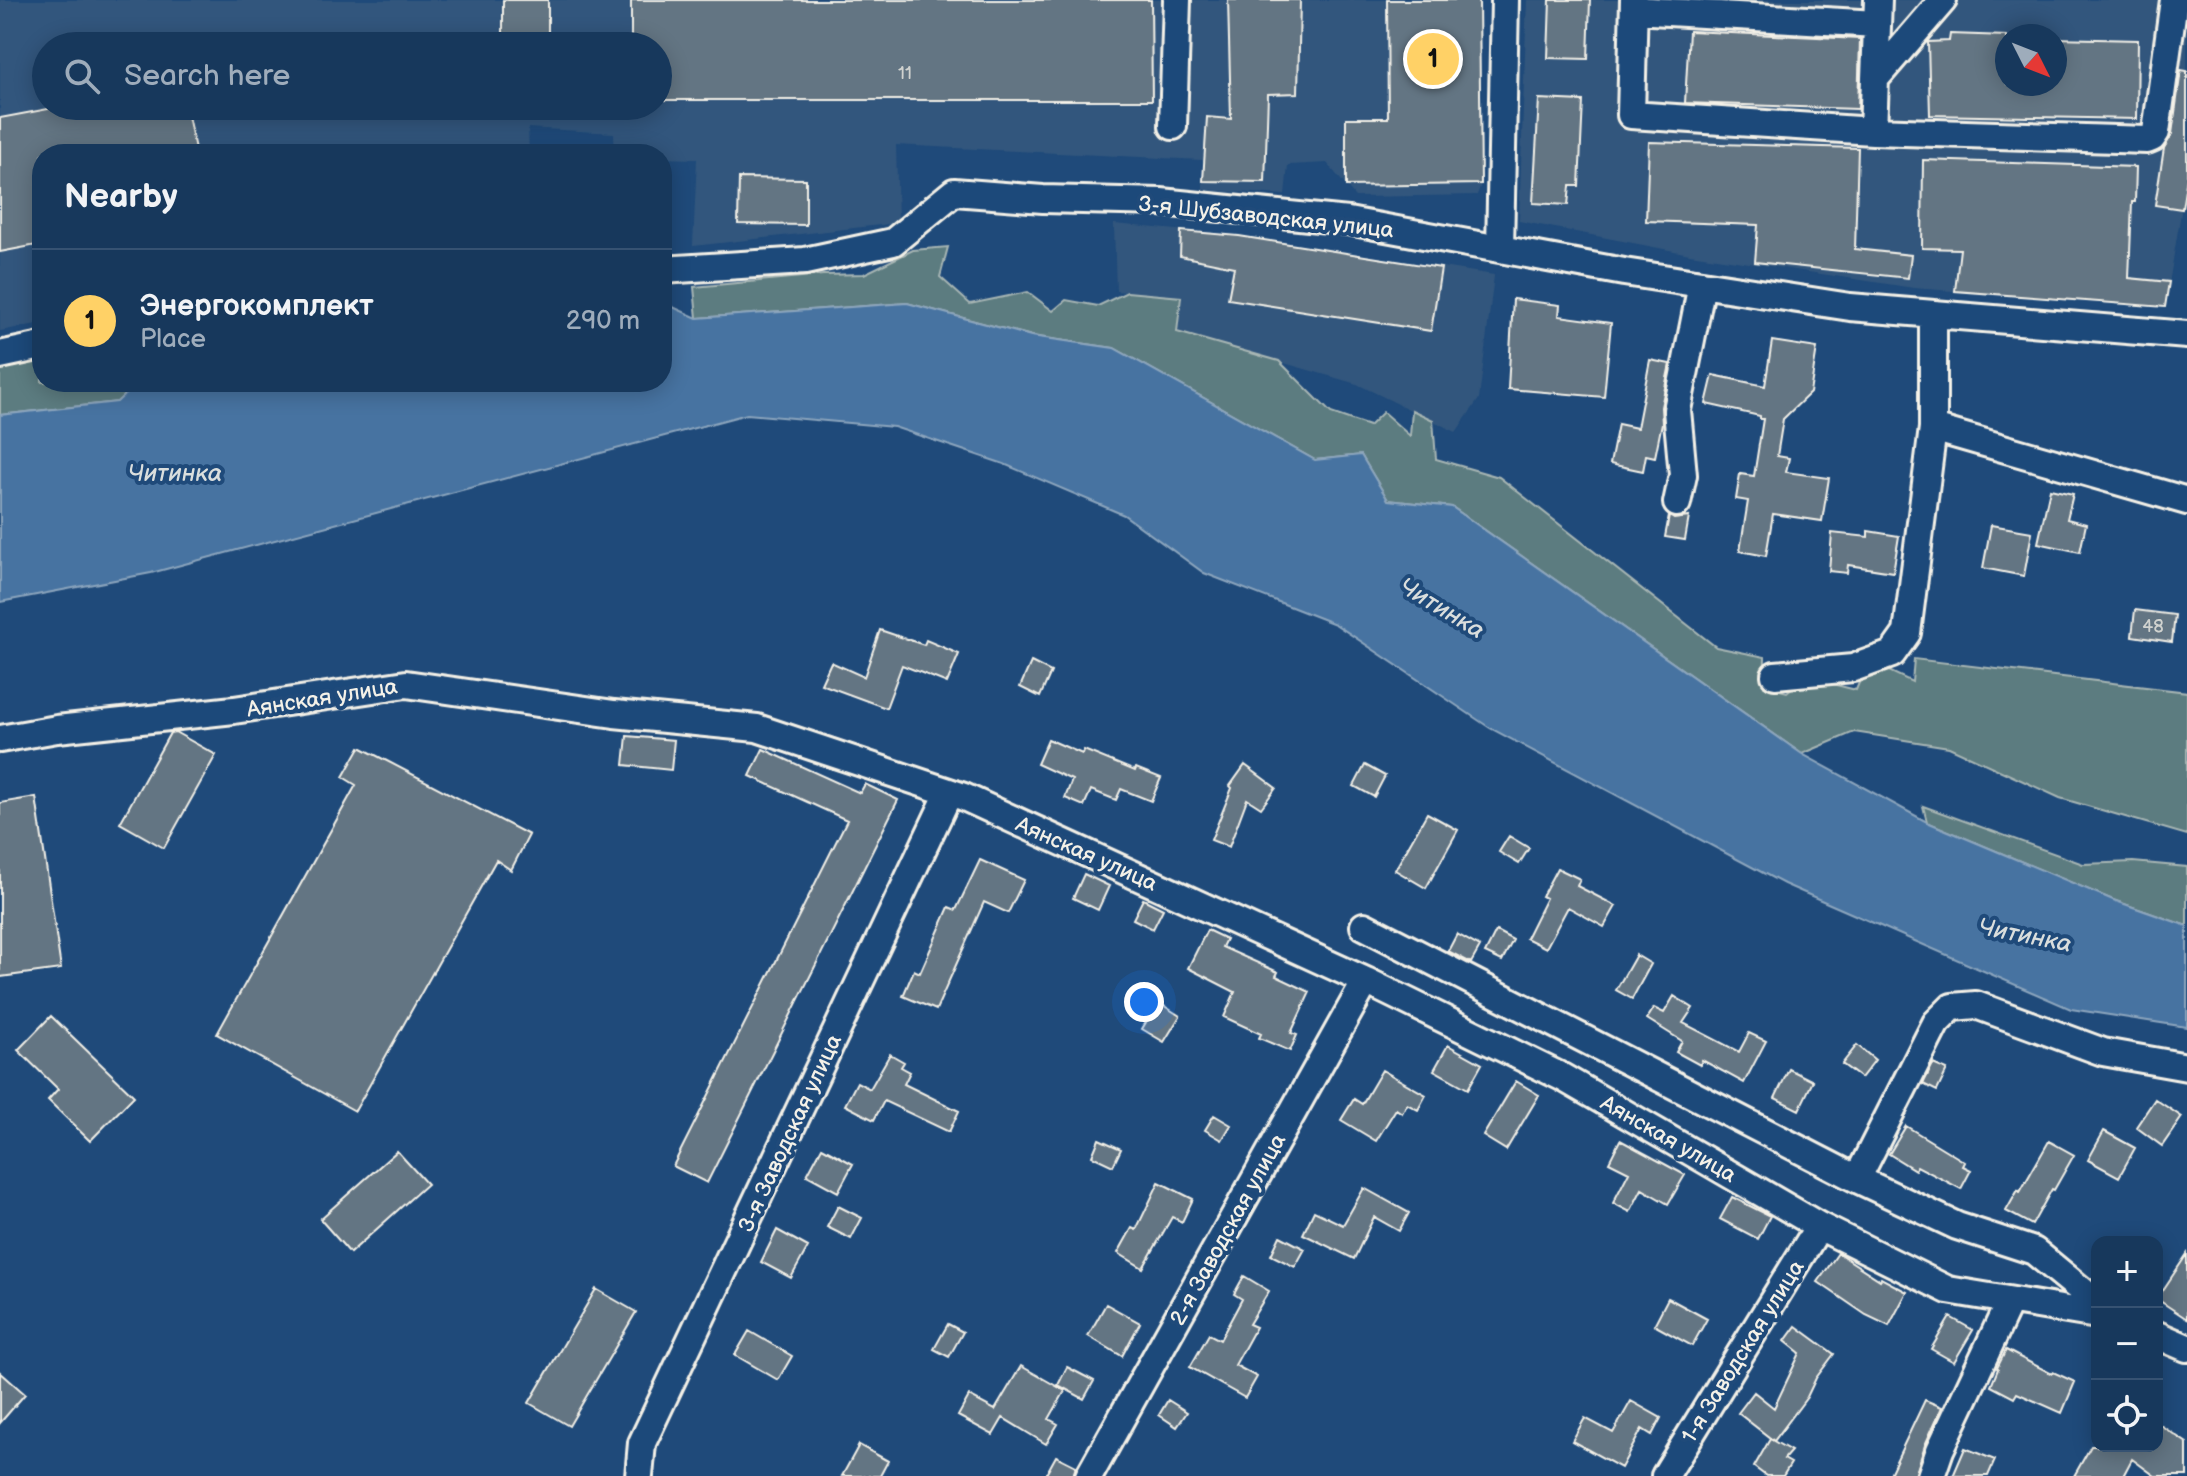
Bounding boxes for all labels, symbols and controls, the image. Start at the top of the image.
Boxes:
north arrow [1995,24,2067,96]
pin: 1 [1407,29,1459,89]
search box [32,32,672,120]
icon: search [60,54,104,98]
text: Search here [124,58,290,94]
house number: 11 [898,63,912,84]
text: Nearby [64,176,178,217]
street label: 3-я Шубзаводская улица [1137,191,1395,244]
text: Энергокомплект [140,288,374,324]
text: 1 [85,306,95,337]
text: 290 m [566,306,640,337]
text: Place [140,324,206,355]
water label: Читинка [128,459,222,488]
water label: Читинка [1394,572,1490,645]
house number: 48 [2142,616,2164,637]
street label: Аянская улица [244,673,399,724]
street label: Аянская улица [1010,811,1161,898]
water label: Читинка [1976,912,2074,959]
your location [1124,982,1164,1022]
street label: 3-я Заводская улица [733,1030,848,1237]
street label: Аянская улица [1595,1089,1741,1189]
street label: 2-я Заводская улица [1164,1129,1292,1330]
map controls [2091,1236,2163,1452]
button: + [2091,1236,2163,1308]
street label: 1-я Заводская улица [1676,1255,1811,1448]
button: − [2091,1308,2163,1380]
button: locate [2091,1380,2163,1452]

